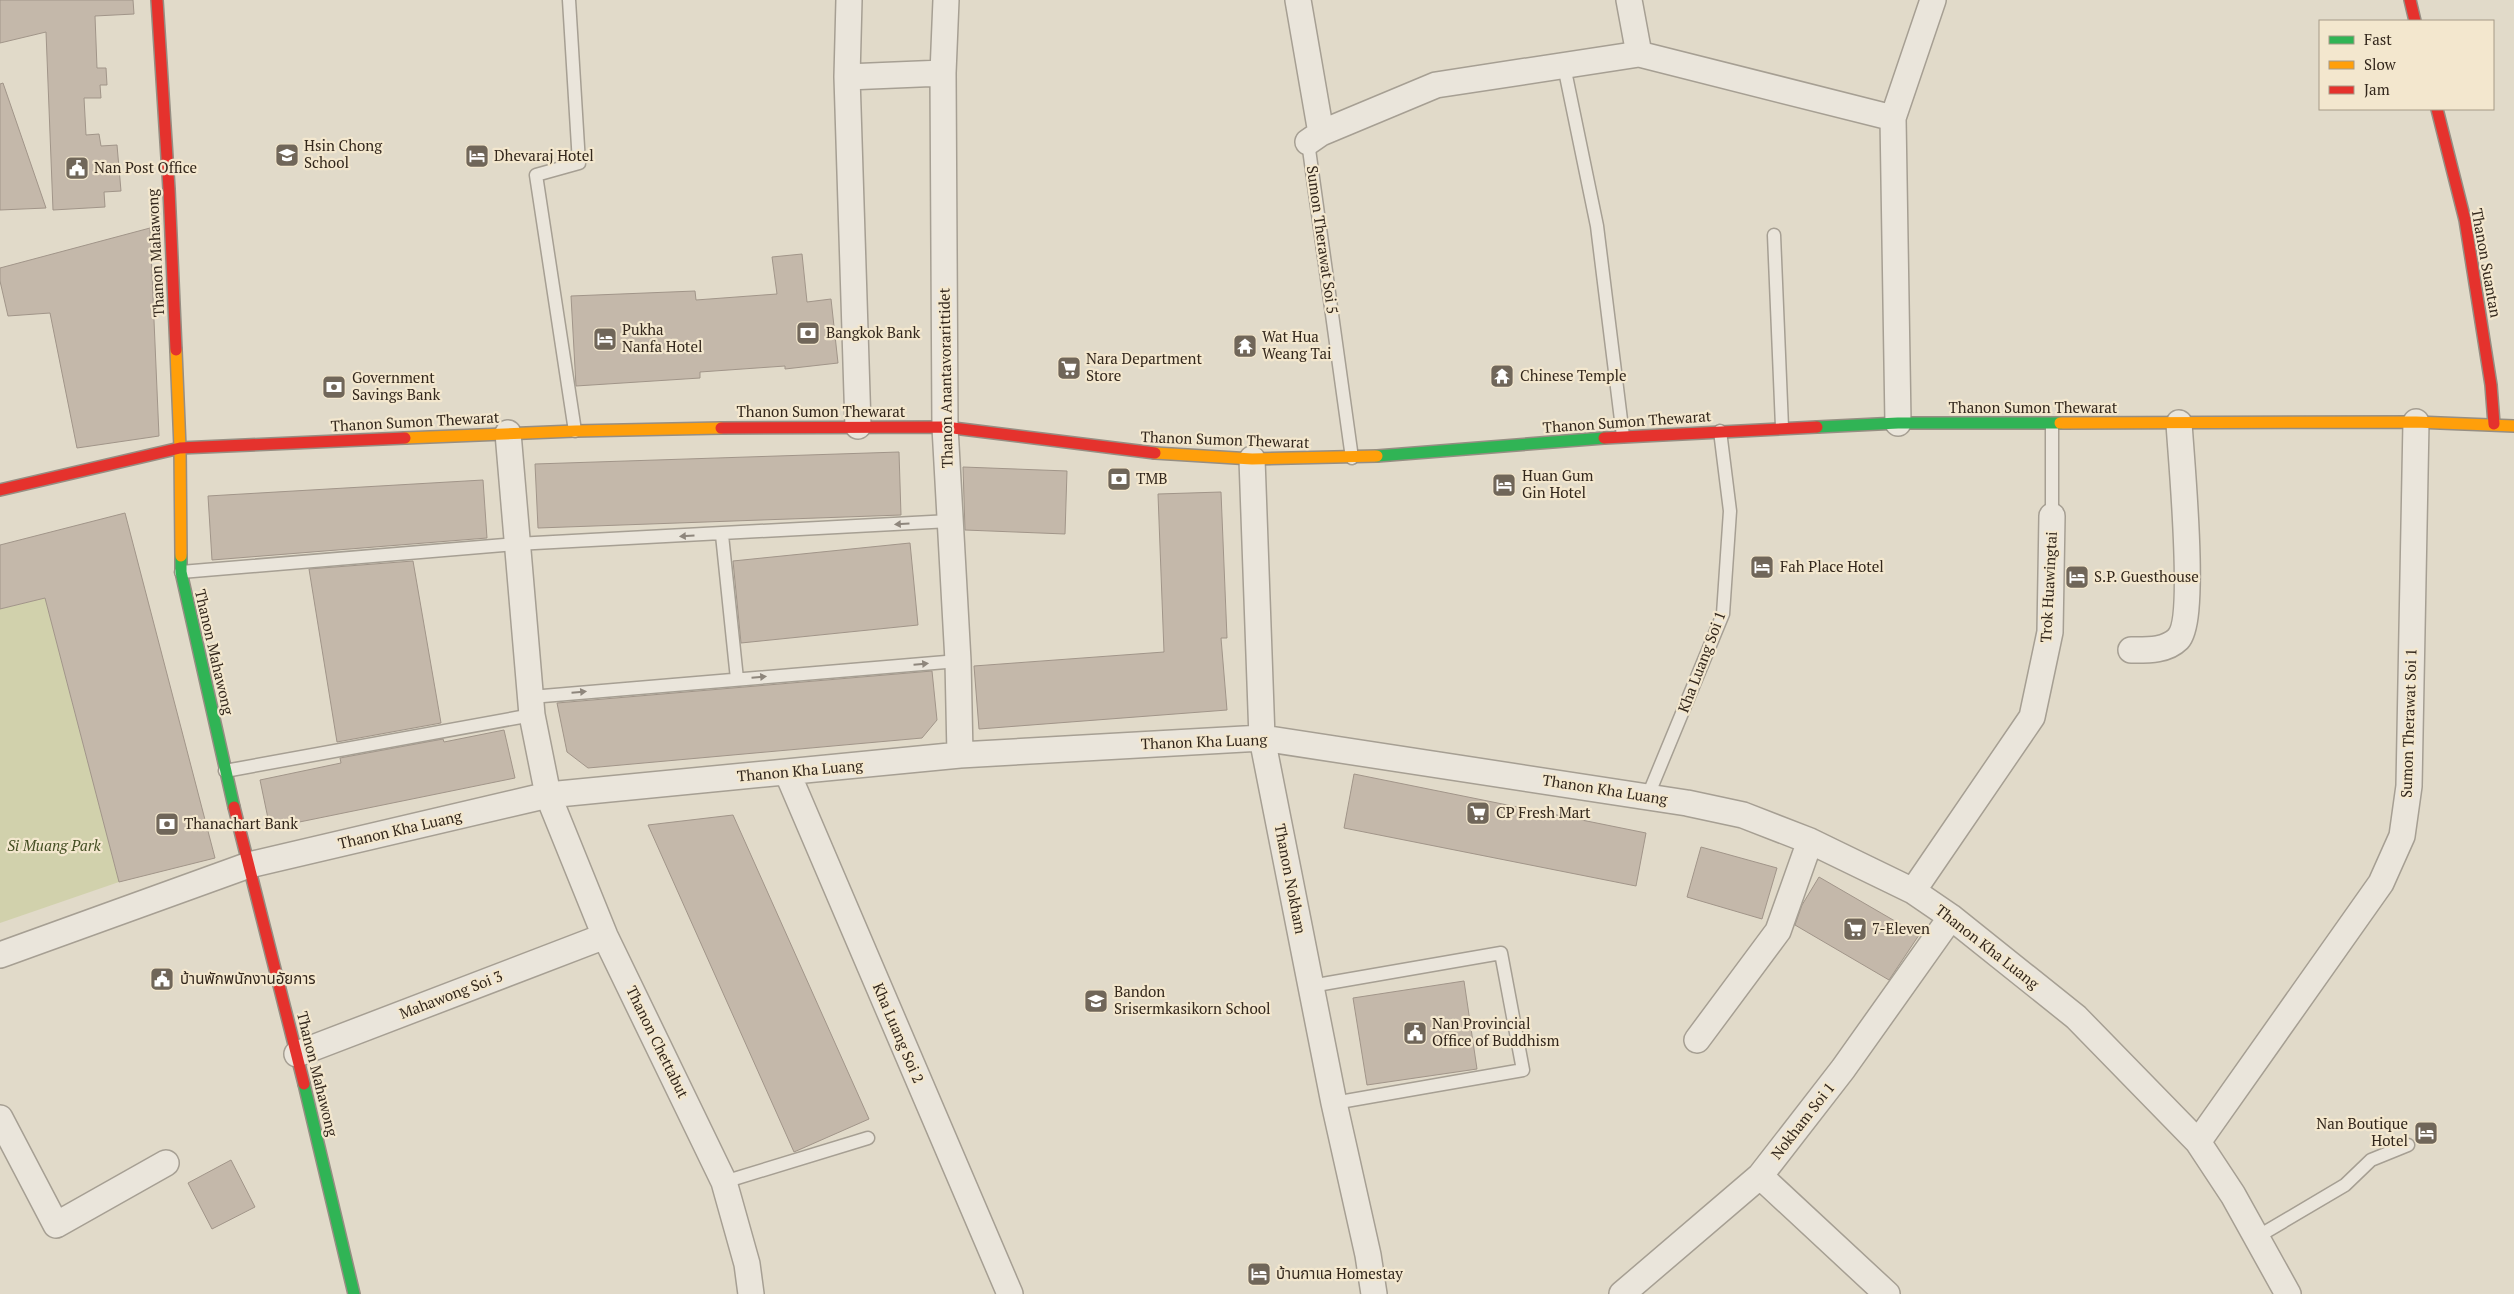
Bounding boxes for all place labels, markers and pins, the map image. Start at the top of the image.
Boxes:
place label: Hsin Chong School [304,135,383,172]
school or university icon: Hsin Chong School [274,142,300,168]
hotel icon: Dhevaraj Hotel [464,143,490,169]
place label: Dhevaraj Hotel [494,145,594,165]
public building icon: Nan Post Office [64,155,90,181]
place label: Nan Post Office [94,157,197,177]
place label: Pukha Nanfa Hotel [622,319,703,356]
bank icon: Bangkok Bank [795,320,821,346]
place label: Bangkok Bank [826,322,921,342]
hotel icon: Pukha Nanfa Hotel [592,326,618,352]
place label: Wat Hua Weang Tai [1262,326,1332,363]
temple icon: Wat Hua Weang Tai [1232,333,1258,359]
place label: Nara Department Store [1086,348,1202,385]
supermarket icon: Nara Department Store [1056,355,1082,381]
temple icon: Chinese Temple [1489,363,1515,389]
place label: Chinese Temple [1520,365,1627,385]
place label: Government Savings Bank [352,367,440,404]
bank icon: Government Savings Bank [321,374,347,400]
place label: Huan Gum Gin Hotel [1522,465,1594,502]
bank icon: TMB [1106,466,1132,492]
place label: TMB [1136,468,1168,488]
hotel icon: Huan Gum Gin Hotel [1491,472,1517,498]
hotel icon: Fah Place Hotel [1749,554,1775,580]
place label: Fah Place Hotel [1780,556,1884,576]
hotel icon: S.P. Guesthouse [2064,564,2090,590]
place label: S.P. Guesthouse [2094,566,2199,586]
supermarket icon: CP Fresh Mart [1465,800,1491,826]
place label: CP Fresh Mart [1496,802,1591,822]
bank icon: Thanachart Bank [154,811,180,837]
place label: Thanachart Bank [184,813,298,833]
supermarket icon: 7-Eleven [1842,916,1868,942]
place label: 7-Eleven [1872,918,1930,938]
public building icon: บ้านพักพนักงานอัยการ [149,966,175,992]
place label: บ้านพักพนักงานอัยการ [180,968,316,988]
place label: Bandon Srisermkasikorn School [1114,981,1271,1018]
school or university icon: Bandon Srisermkasikorn School [1083,988,1109,1014]
place label: Nan Provincial Office of Buddhism [1432,1013,1560,1050]
public building icon: Nan Provincial Office of Buddhism [1402,1020,1428,1046]
place label: Nan Boutique Hotel [2316,1113,2408,1150]
hotel icon: Nan Boutique Hotel [2413,1120,2439,1146]
hotel icon: บ้านกาแล Homestay [1246,1261,1272,1287]
place label: บ้านกาแล Homestay [1276,1263,1403,1283]

